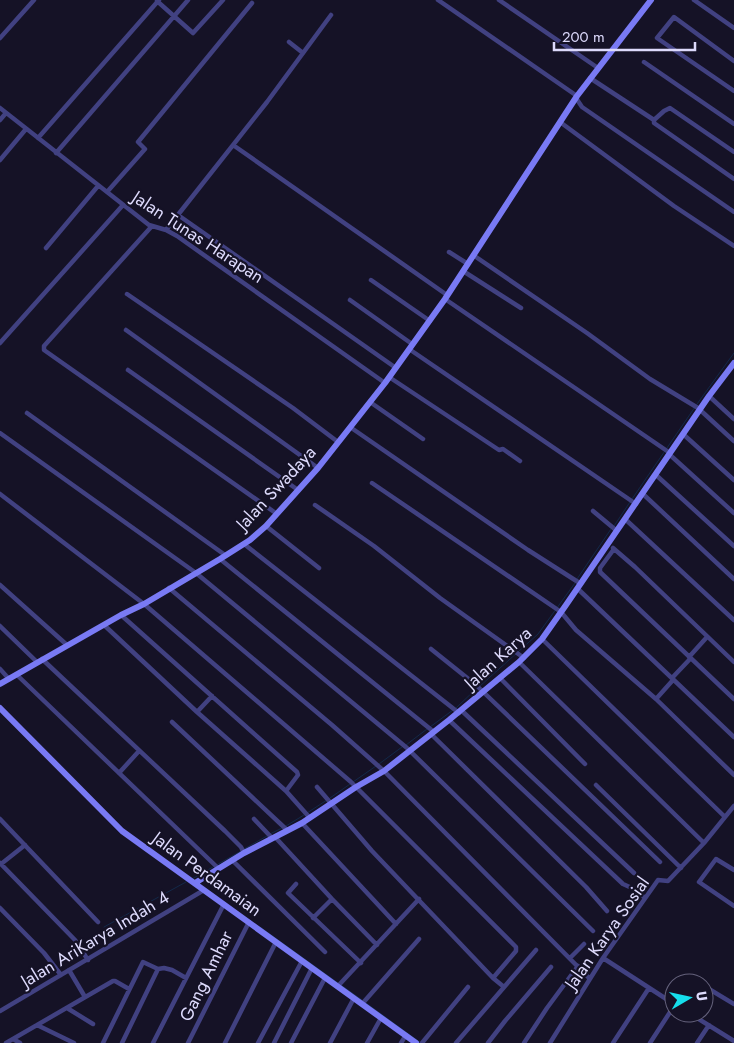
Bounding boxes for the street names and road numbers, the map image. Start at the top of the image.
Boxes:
street label: Jalan Tunas Harapan [125,183,269,289]
street label: Jalan Swadaya [229,440,322,537]
street label: Jalan Karya [457,621,537,697]
street label: Jalan Perdamaian [145,824,267,923]
street label: Jalan Karya Sosial [557,871,656,996]
street label: Jalan AriKarya Indah 4 [14,884,174,995]
street label: Gang Amhar [173,926,240,1026]

